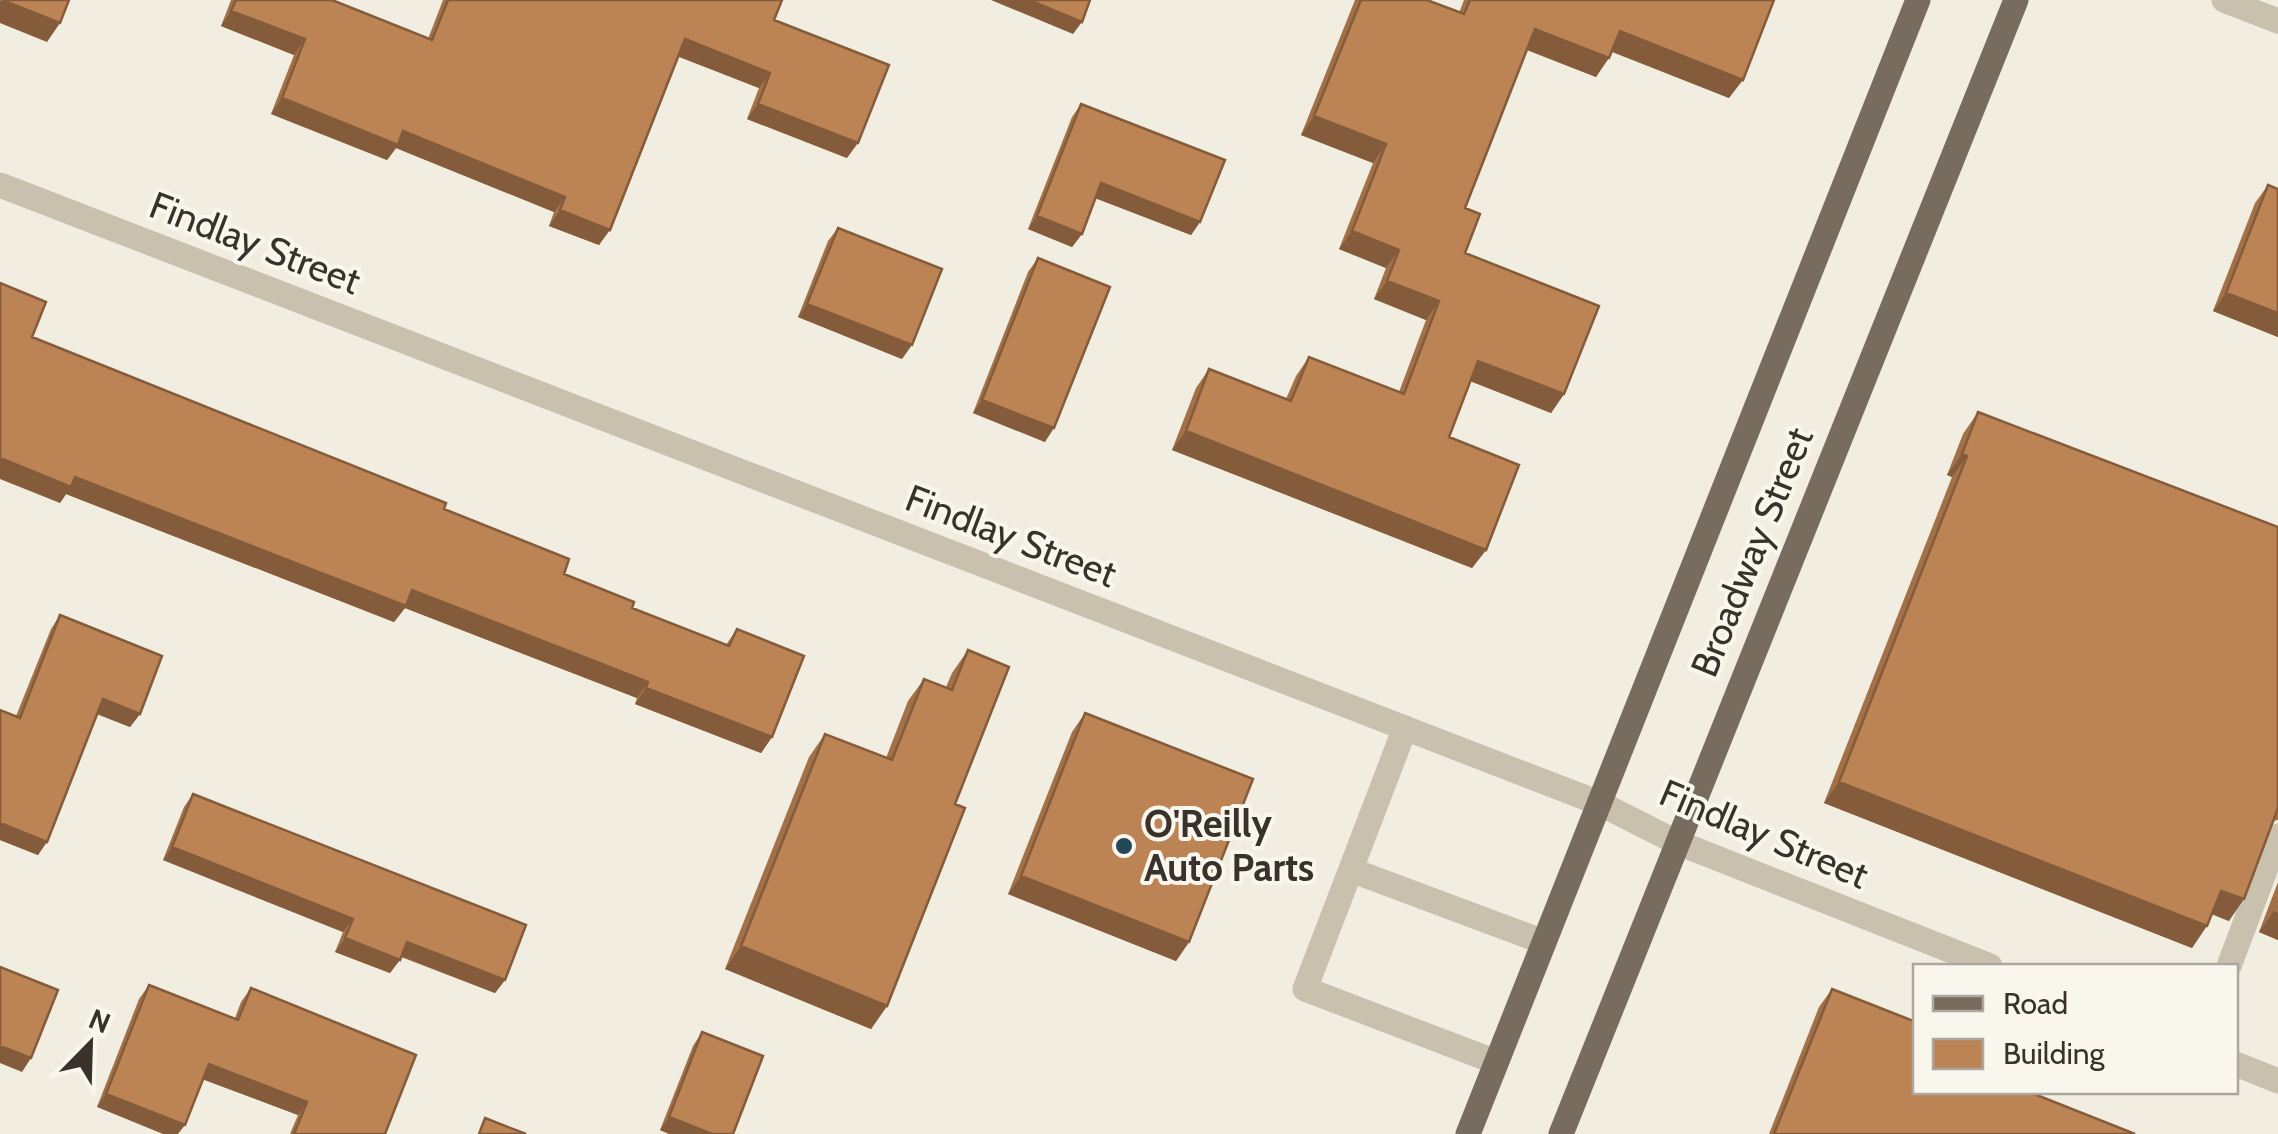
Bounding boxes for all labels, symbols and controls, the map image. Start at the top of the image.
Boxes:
street label: Findlay Street [143,181,367,304]
street label: Broadway Street [1680,420,1823,683]
street label: Findlay Street [899,474,1123,597]
street label: Findlay Street [1653,769,1876,899]
place label: O'Reilly Auto Parts [1144,800,1314,891]
marker: O'Reilly Auto Parts [1113,835,1135,857]
legend [1913,964,2238,1094]
text: Road [2003,985,2068,1022]
north arrow [40,994,140,1094]
text: N [84,1001,116,1041]
text: Building [2003,1035,2106,1072]

